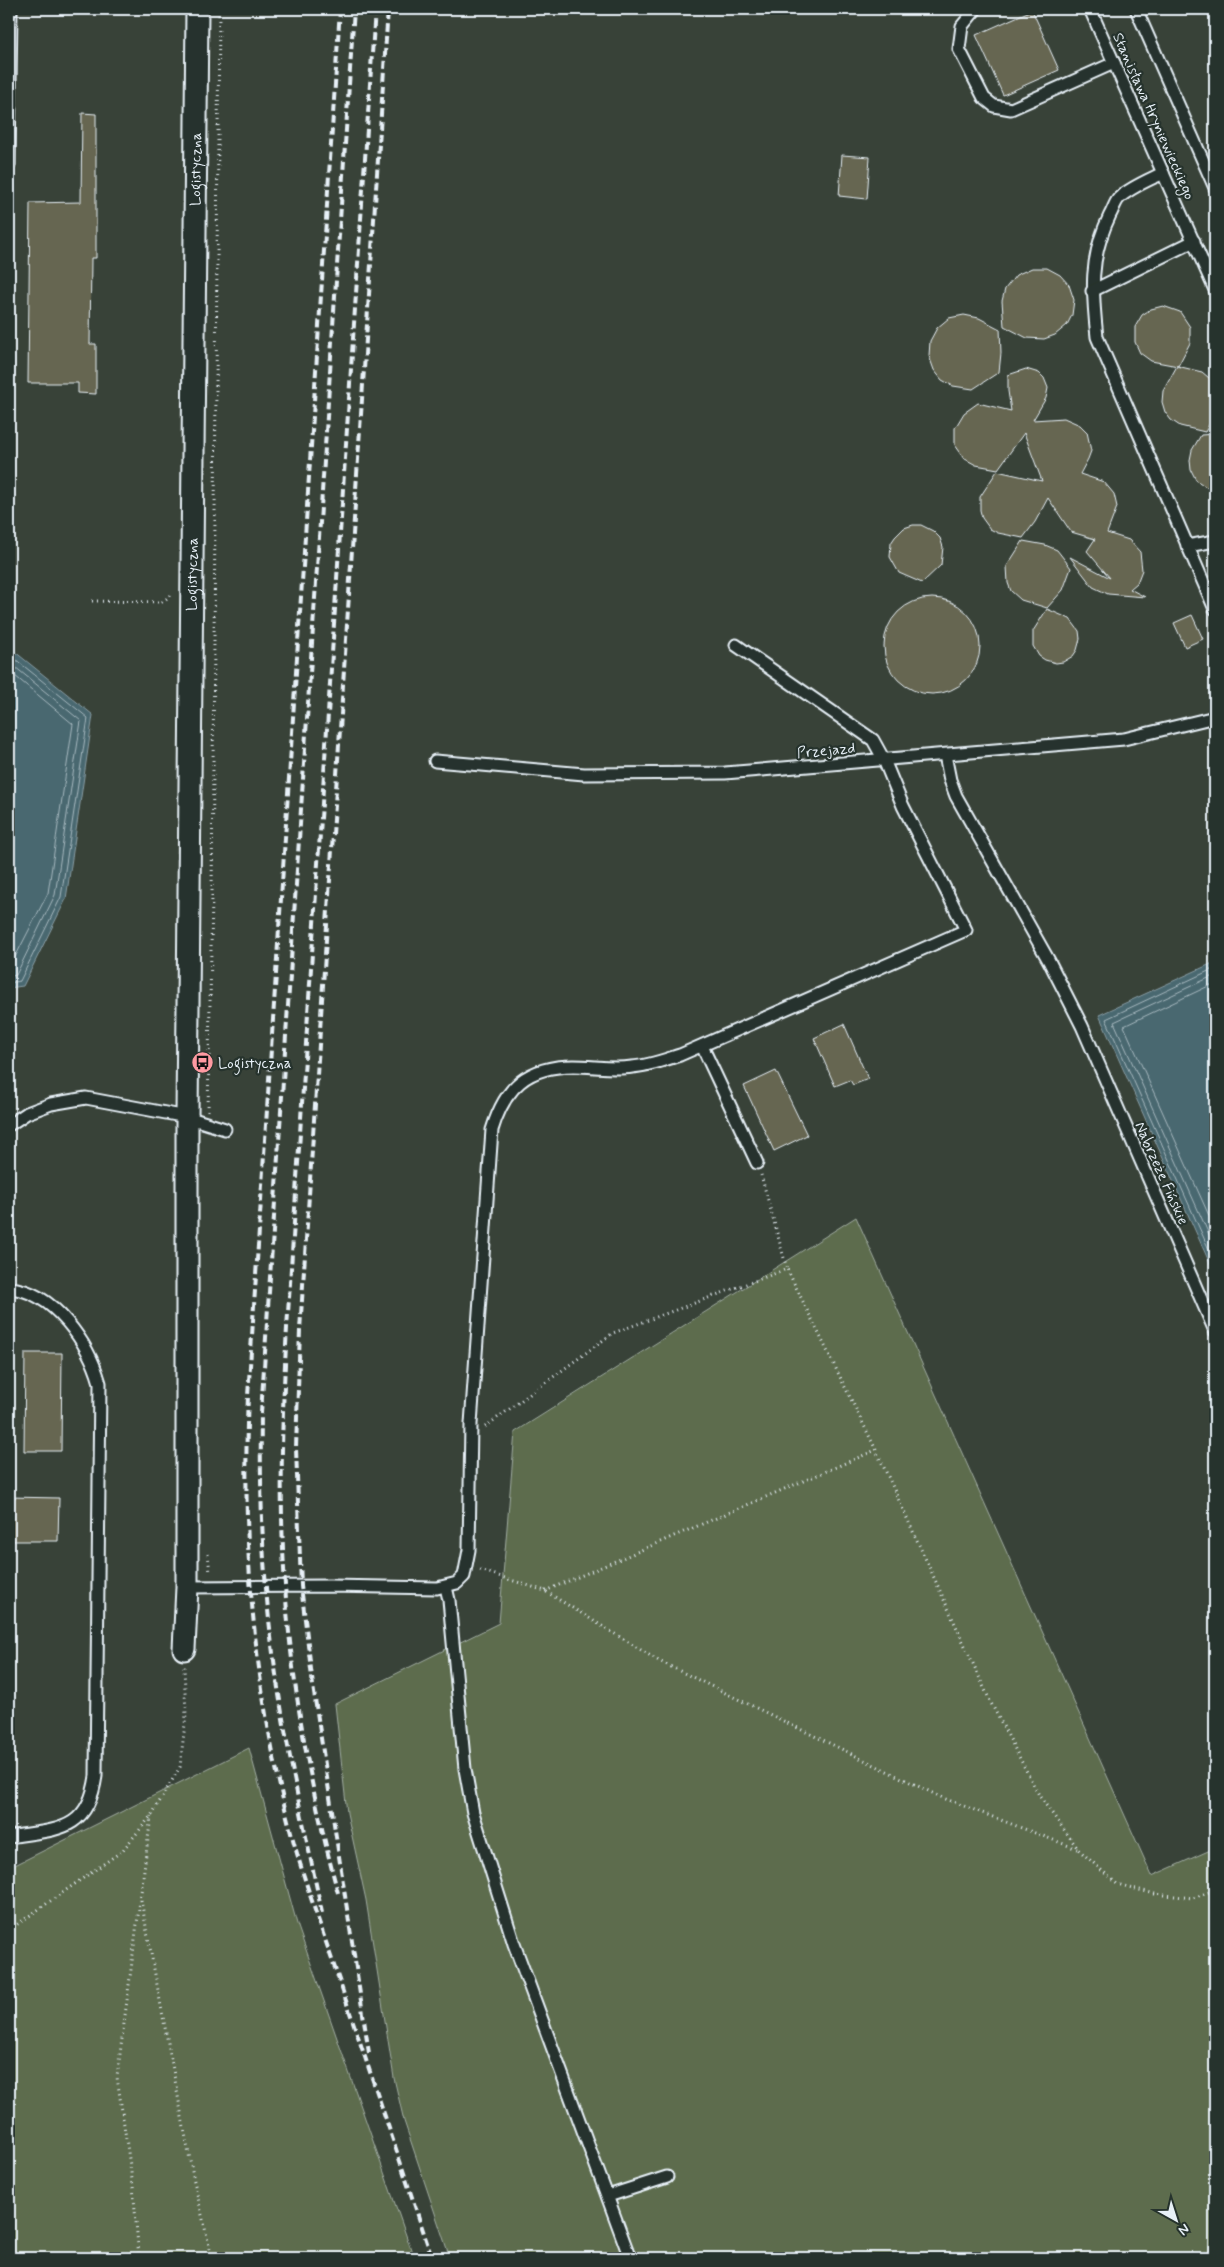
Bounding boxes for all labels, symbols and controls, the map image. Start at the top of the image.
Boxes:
street label: Stanisława Hryniewieckiego [1106,30,1199,203]
street label: Logistyczna [186,132,207,206]
street label: Logistyczna [183,537,204,611]
street label: Przejazd [796,738,856,764]
bus stop icon: Logistyczna [190,1051,214,1075]
place label: Logistyczna [218,1054,292,1075]
street label: Nabrzeże Fińskie [1129,1119,1193,1228]
north arrow [1152,2194,1202,2244]
text: N [1174,2219,1193,2239]

